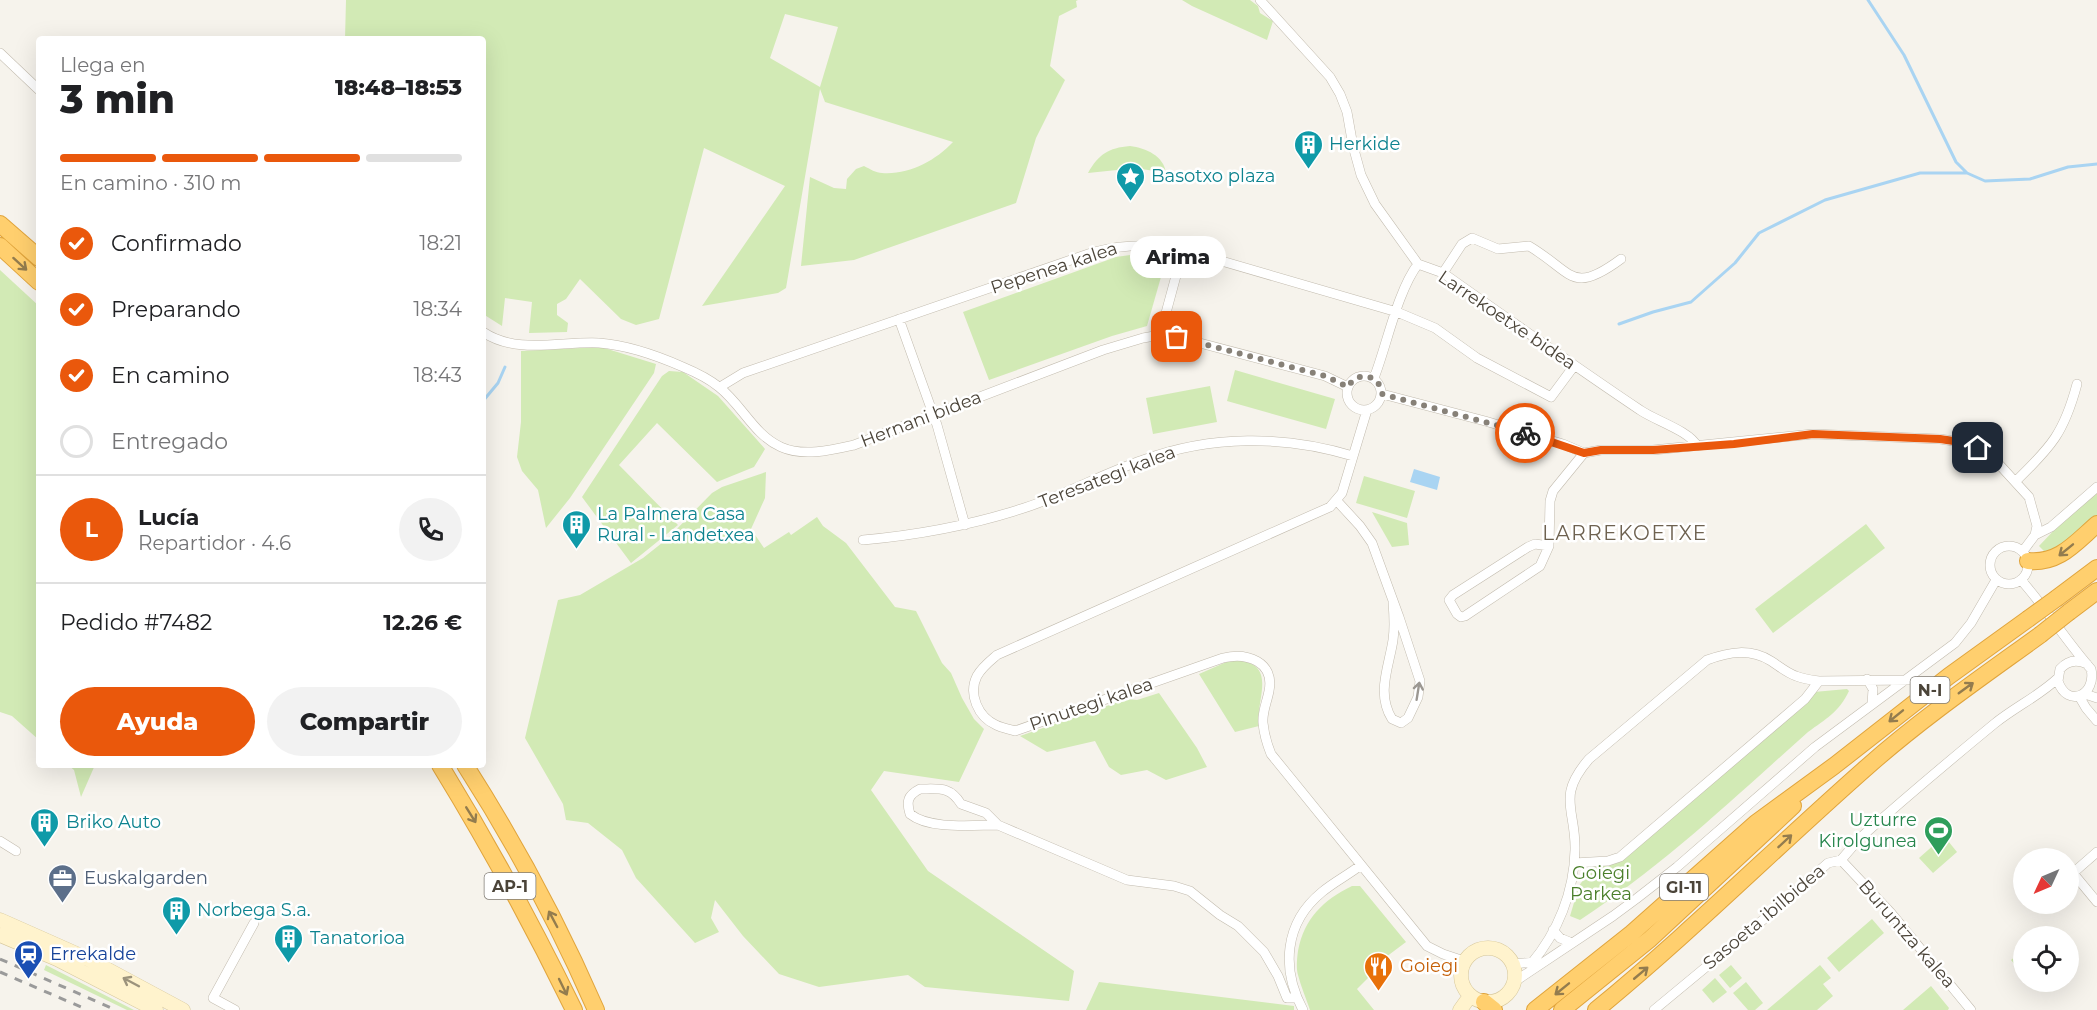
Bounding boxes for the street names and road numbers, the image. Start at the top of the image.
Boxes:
street label: Pepenea kalea [988,237,1120,299]
street label: Larrekoetxe bidea [1434,266,1580,374]
street label: Hernani bidea [858,386,984,452]
street label: Teresategi kalea [1036,441,1178,513]
street label: Pinutegi kalea [1026,673,1156,735]
road number: N-I [1910,677,1950,703]
street label: Sasoeta ibilbidea [1699,860,1829,974]
road number: AP-1 [484,873,536,899]
road number: GI-11 [1660,874,1708,900]
street label: Buruntza kalea [1854,875,1960,993]

